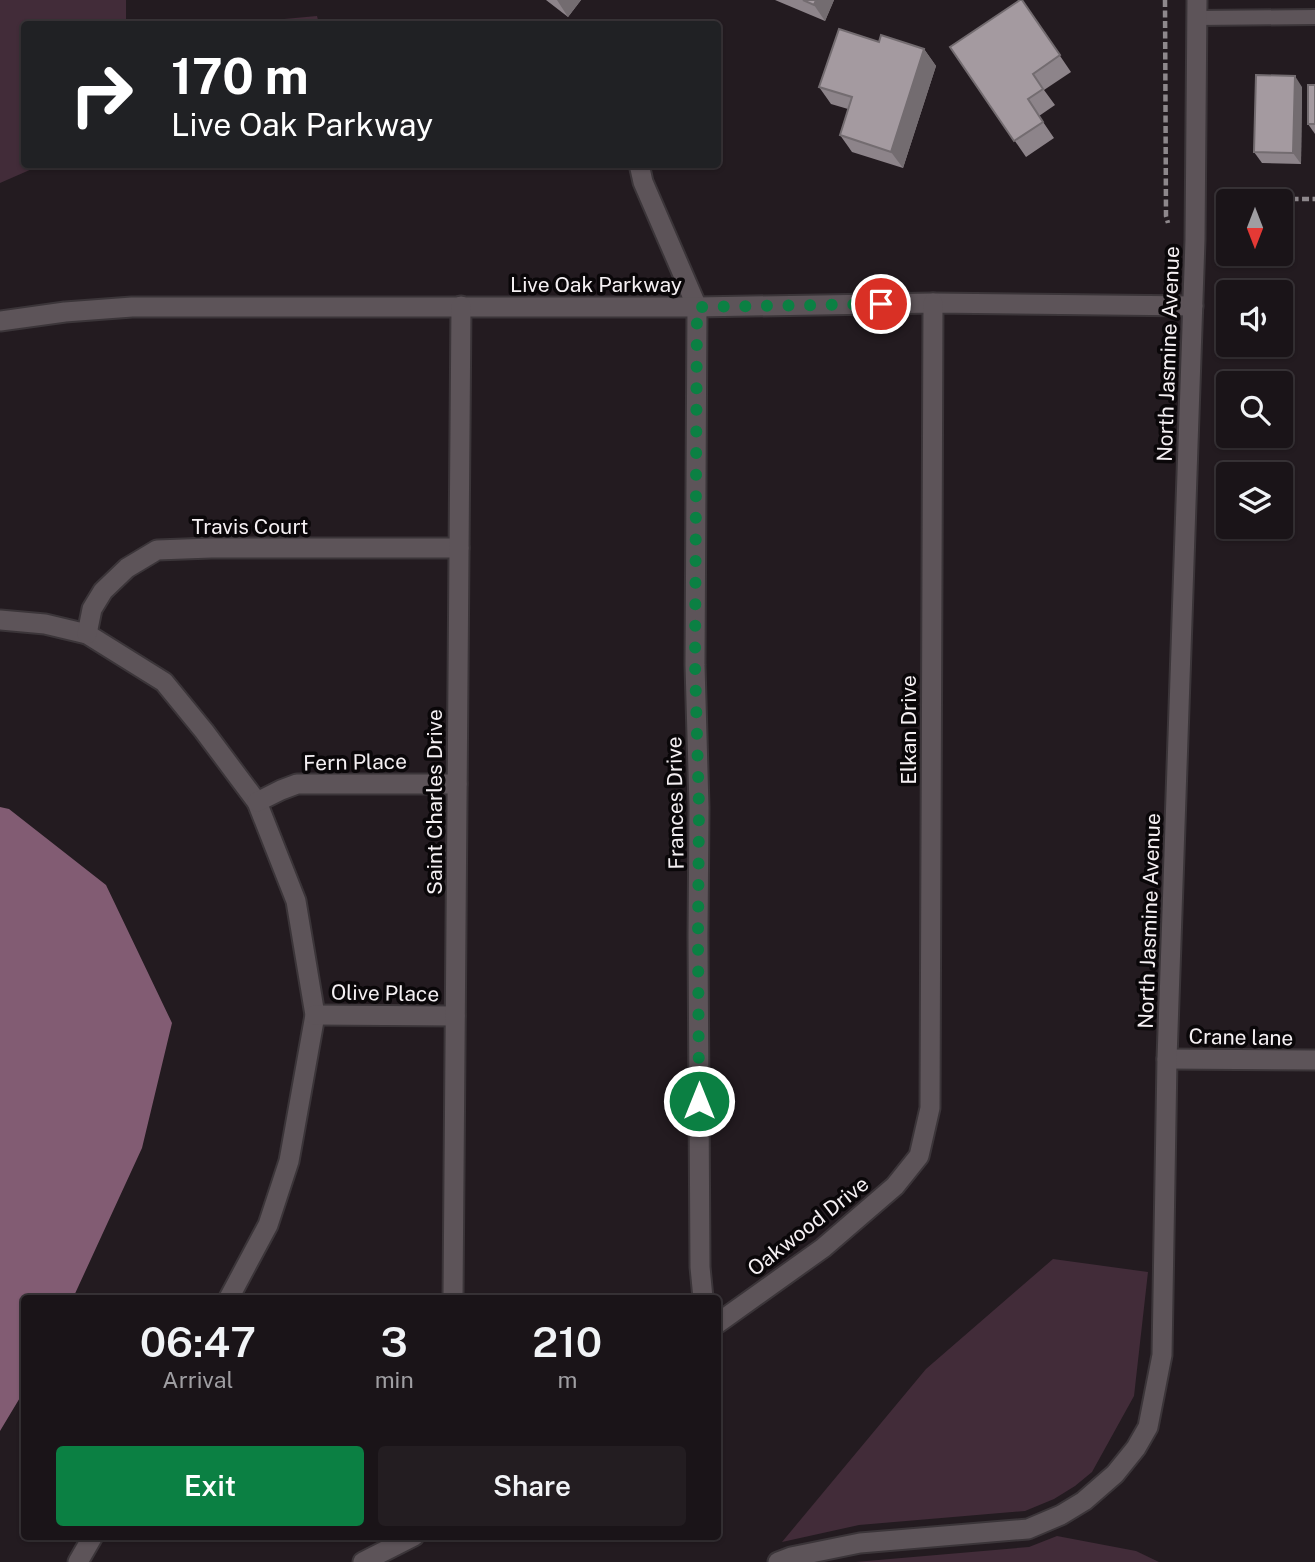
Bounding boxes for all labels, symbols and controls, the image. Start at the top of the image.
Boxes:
text: 170 m [171,47,309,105]
icon: right [56,49,147,140]
text: Live Oak Parkway [171,106,433,143]
north arrow [1216,189,1293,266]
map controls [1216,189,1293,539]
street label: North Jasmine Avenue [1152,246,1184,462]
street label: Live Oak Parkway [510,272,682,297]
pin [851,274,911,334]
button: sound [1216,280,1293,357]
icon: arrive [862,285,900,323]
button: search [1216,371,1293,448]
button: layers [1216,462,1293,539]
street label: Travis Court [192,514,308,539]
street label: Elkan Drive [896,675,921,785]
street label: Saint Charles Drive [422,709,447,895]
street label: Frances Drive [661,736,689,870]
street label: Fern Place [303,749,407,775]
street label: North Jasmine Avenue [1133,813,1165,1029]
street label: Olive Place [331,980,439,1006]
street label: Crane lane [1188,1024,1294,1050]
position arrow [662,1064,736,1138]
street label: Oakwood Drive [743,1171,873,1281]
text: 06:47 [140,1317,256,1366]
text: 3 [381,1317,408,1366]
text: 210 [532,1317,602,1366]
text: Arrival [162,1366,233,1393]
text: min [375,1366,414,1393]
text: m [557,1366,577,1393]
button: Exit [56,1446,364,1526]
button: Share [378,1446,686,1526]

